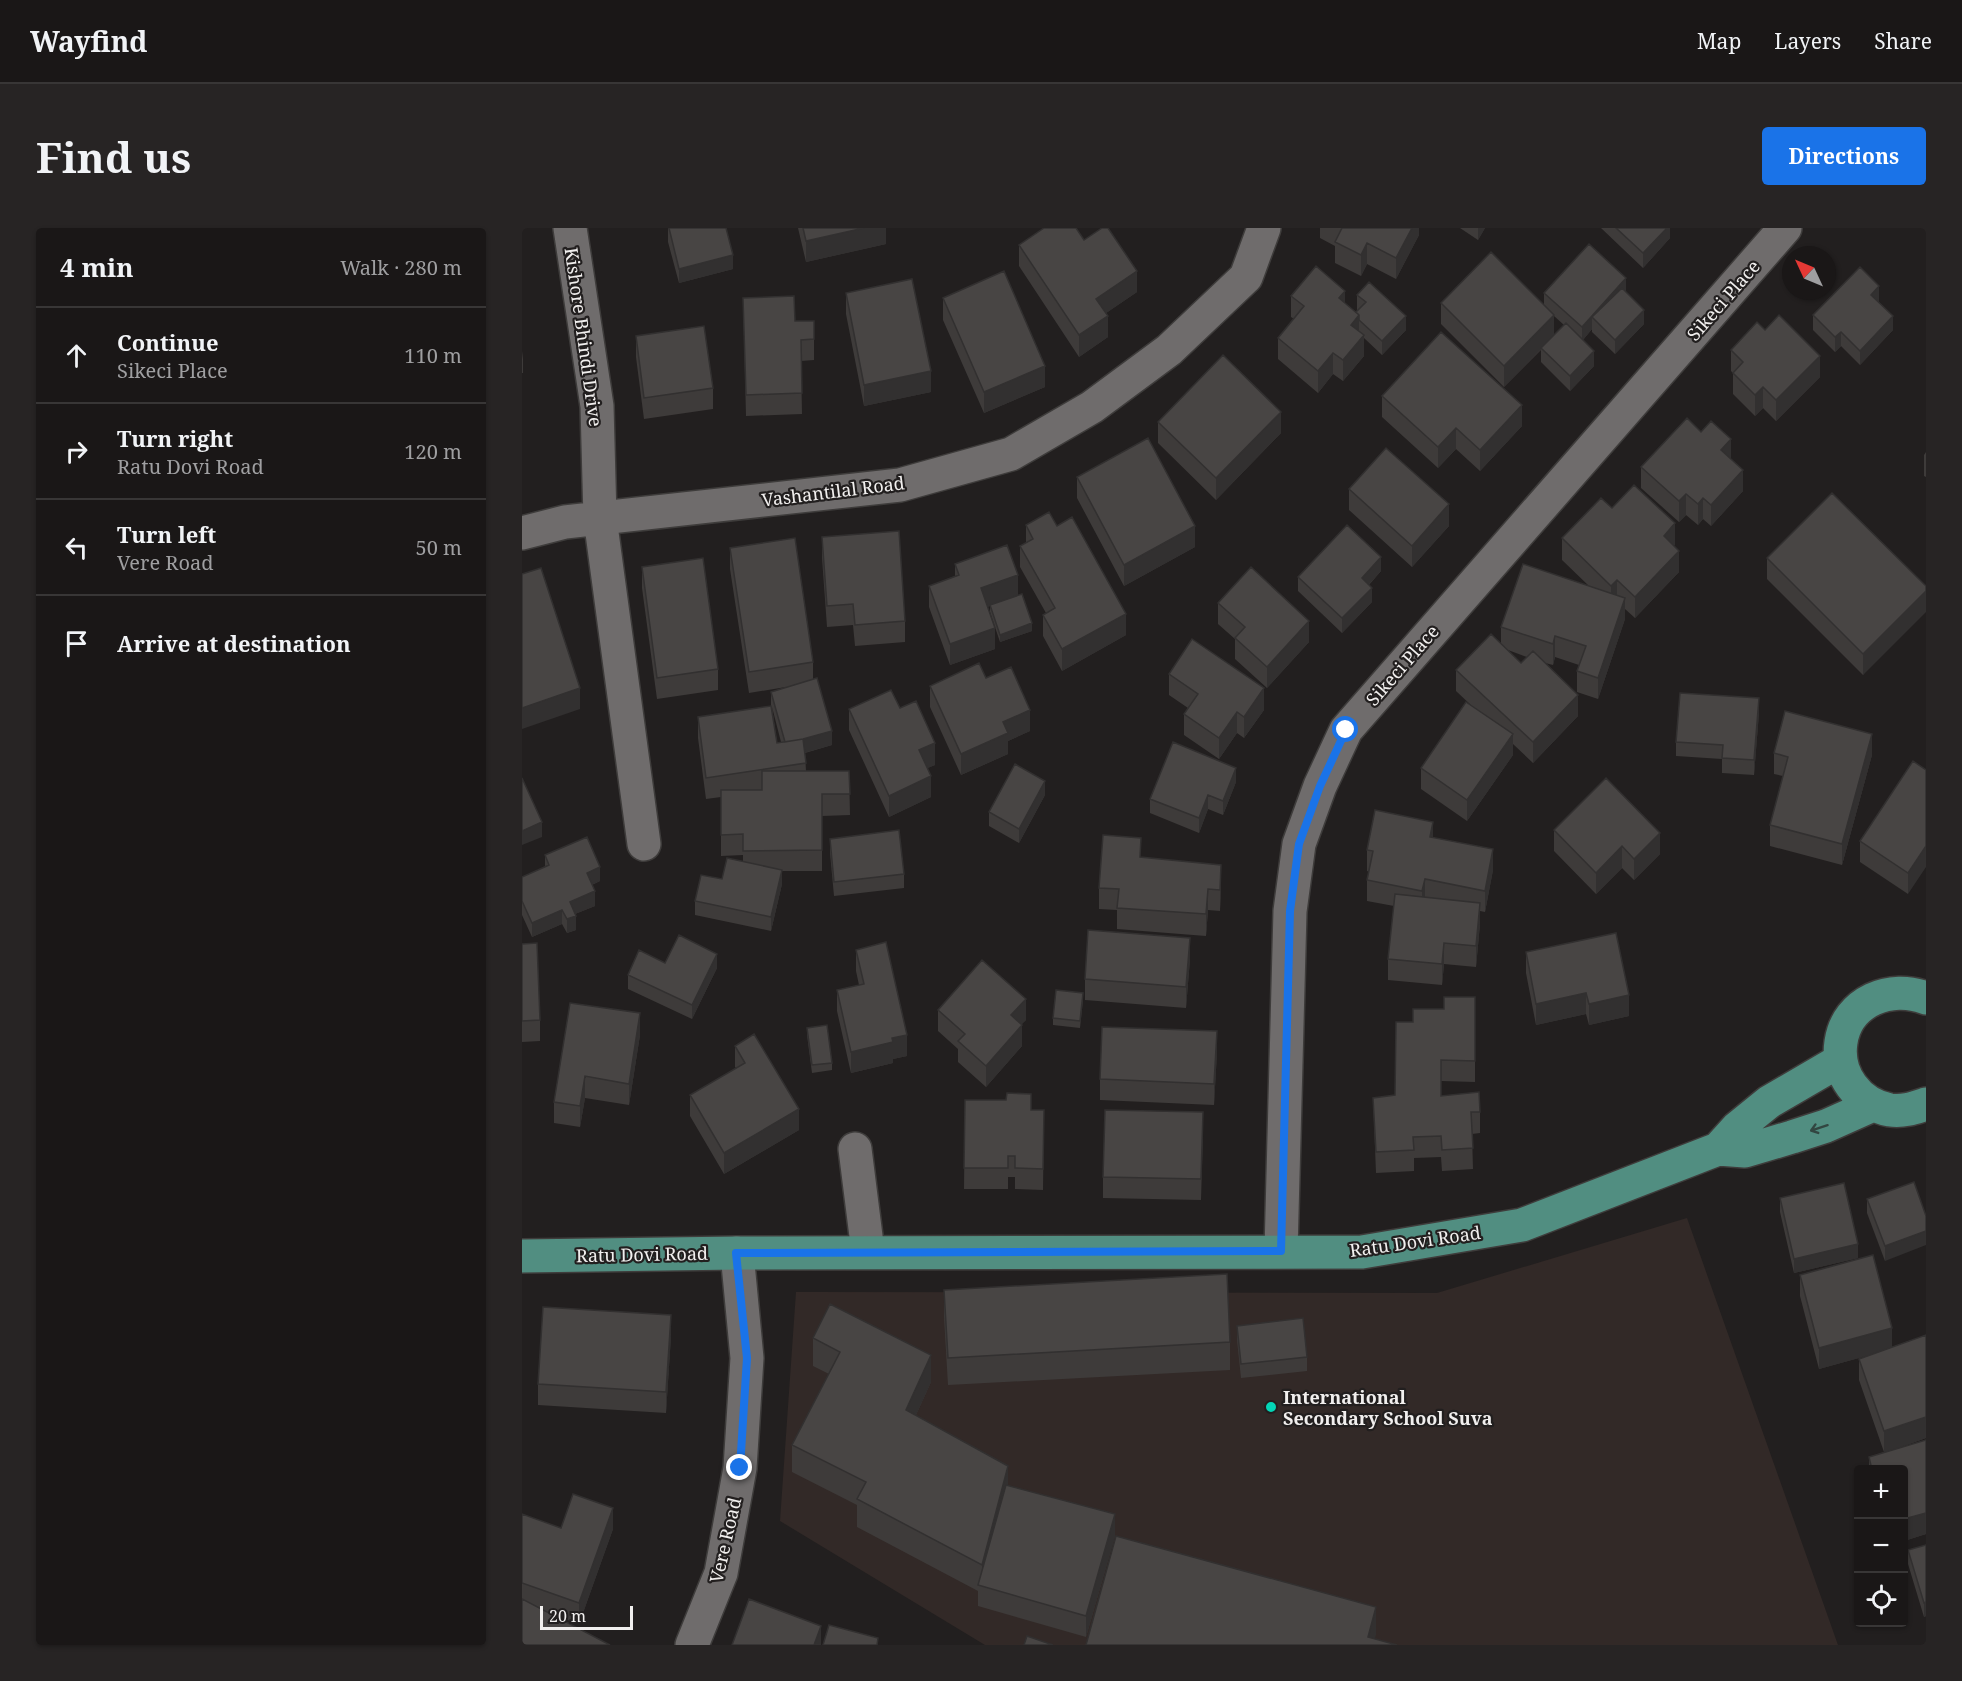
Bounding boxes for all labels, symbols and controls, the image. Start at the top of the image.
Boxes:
text: Wayfind [30,22,148,60]
text: Map [1697,27,1741,55]
text: Layers [1774,27,1841,55]
text: Share [1874,27,1932,55]
button: Directions [1762,127,1926,185]
text: Find us [36,128,191,185]
street label: Kishore Bhindi Drive [560,246,608,428]
north arrow [1782,246,1836,300]
text: 4 min [60,249,134,285]
text: Walk · 280 m [340,254,462,281]
street label: Sikeci Place [1681,254,1765,346]
text: Continue [117,327,219,357]
icon: ahead [60,339,93,372]
text: 110 m [404,342,462,369]
text: Sikeci Place [117,357,228,384]
text: Turn right [117,423,233,453]
icon: right [60,435,93,468]
text: 120 m [404,438,462,465]
text: Ratu Dovi Road [117,453,264,480]
street label: Vashantilal Road [760,470,906,512]
text: Turn left [117,519,216,549]
icon: left [60,531,93,564]
text: 50 m [416,534,462,561]
text: Vere Road [117,549,214,576]
street label: Sikeci Place [1360,619,1444,711]
icon: arrive [60,627,93,660]
text: Arrive at destination [117,628,351,658]
route start [1332,716,1358,742]
one-way arrow [1810,1123,1829,1134]
street label: Ratu Dovi Road [1348,1220,1482,1262]
street label: Ratu Dovi Road [576,1241,708,1267]
place label: International Secondary School Suva [1283,1385,1493,1430]
marker: International Secondary School Suva [1264,1400,1278,1414]
route end [726,1454,752,1480]
map controls [1854,1465,1908,1627]
button: + [1854,1465,1908,1519]
street label: Vere Road [704,1495,746,1585]
button: − [1854,1519,1908,1573]
button: locate [1854,1573,1908,1627]
scale bar [540,1603,633,1630]
text: 20 m [549,1605,586,1627]

